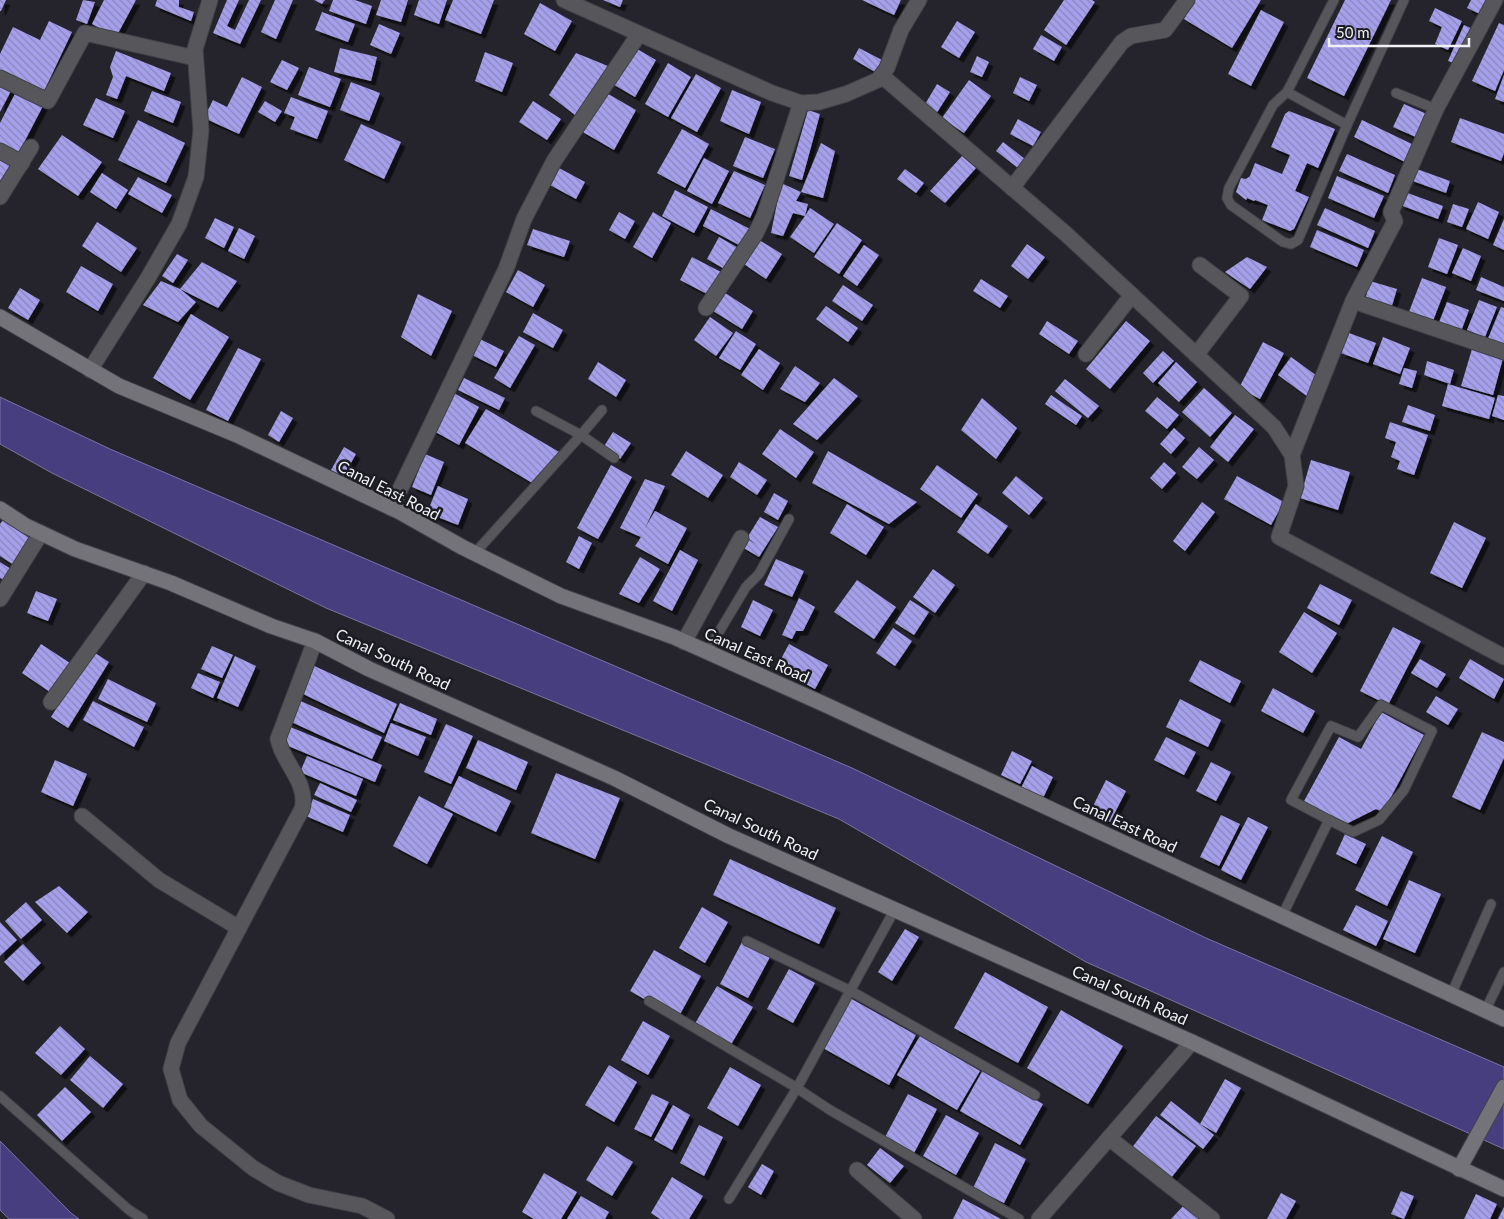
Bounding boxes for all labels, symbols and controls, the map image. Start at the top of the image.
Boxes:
scale bar [1329,15,1469,47]
text: 50 m [1336,23,1370,41]
street label: Canal East Road [335,455,444,524]
street label: Canal East Road [702,623,813,686]
street label: Canal South Road [333,624,454,693]
street label: Canal East Road [1070,791,1180,856]
street label: Canal South Road [701,794,822,863]
street label: Canal South Road [1070,961,1191,1028]

